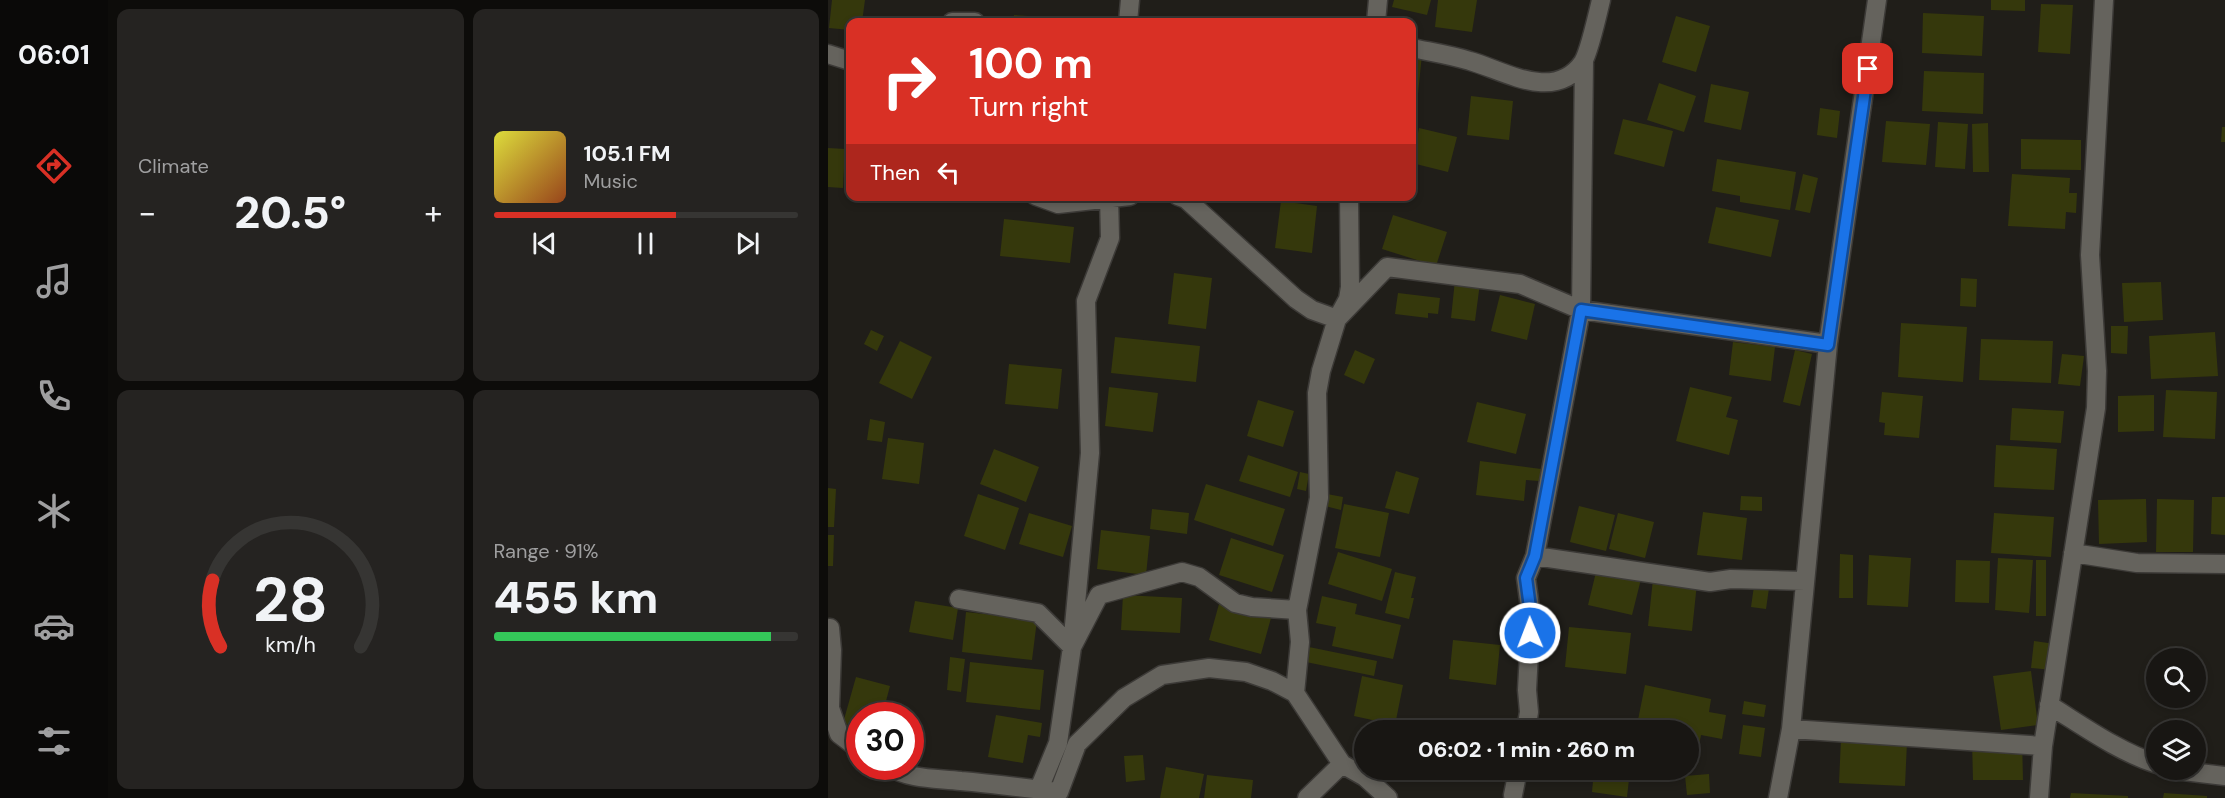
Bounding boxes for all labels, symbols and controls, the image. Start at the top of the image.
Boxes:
text: 100 m [969,36,1093,91]
text: 06:01 [18,37,90,72]
icon: right [870,42,948,120]
pin [1842,43,1893,94]
icon: arrive [1851,52,1884,85]
text: Turn right [969,89,1089,124]
text: 105.1 FM [584,139,670,168]
icon: directions [33,145,75,187]
text: Climate [138,153,209,179]
icon: left [932,156,965,189]
text: Then [870,158,920,187]
text: Music [584,168,638,194]
text: 20.5° [234,183,346,242]
text: − [138,191,156,234]
text: + [424,191,442,234]
icon: previous [528,227,561,260]
icon: pause [629,227,662,260]
icon: next [731,227,764,260]
icon: music [33,260,75,302]
icon: phone [33,375,75,417]
icon: climate [33,490,75,532]
text: Range · 91% [494,538,598,564]
text: 28 [253,559,328,640]
text: 455 km [494,568,658,627]
position arrow [1498,601,1562,665]
icon: car [33,605,75,647]
text: km/h [265,631,316,659]
map controls [2146,648,2206,780]
button: search [2146,648,2206,708]
speed limit sign: 30 [846,702,924,780]
icon: filters [33,720,75,762]
button: layers [2146,720,2206,780]
text: 06:02 · 1 min · 260 m [1418,735,1635,764]

